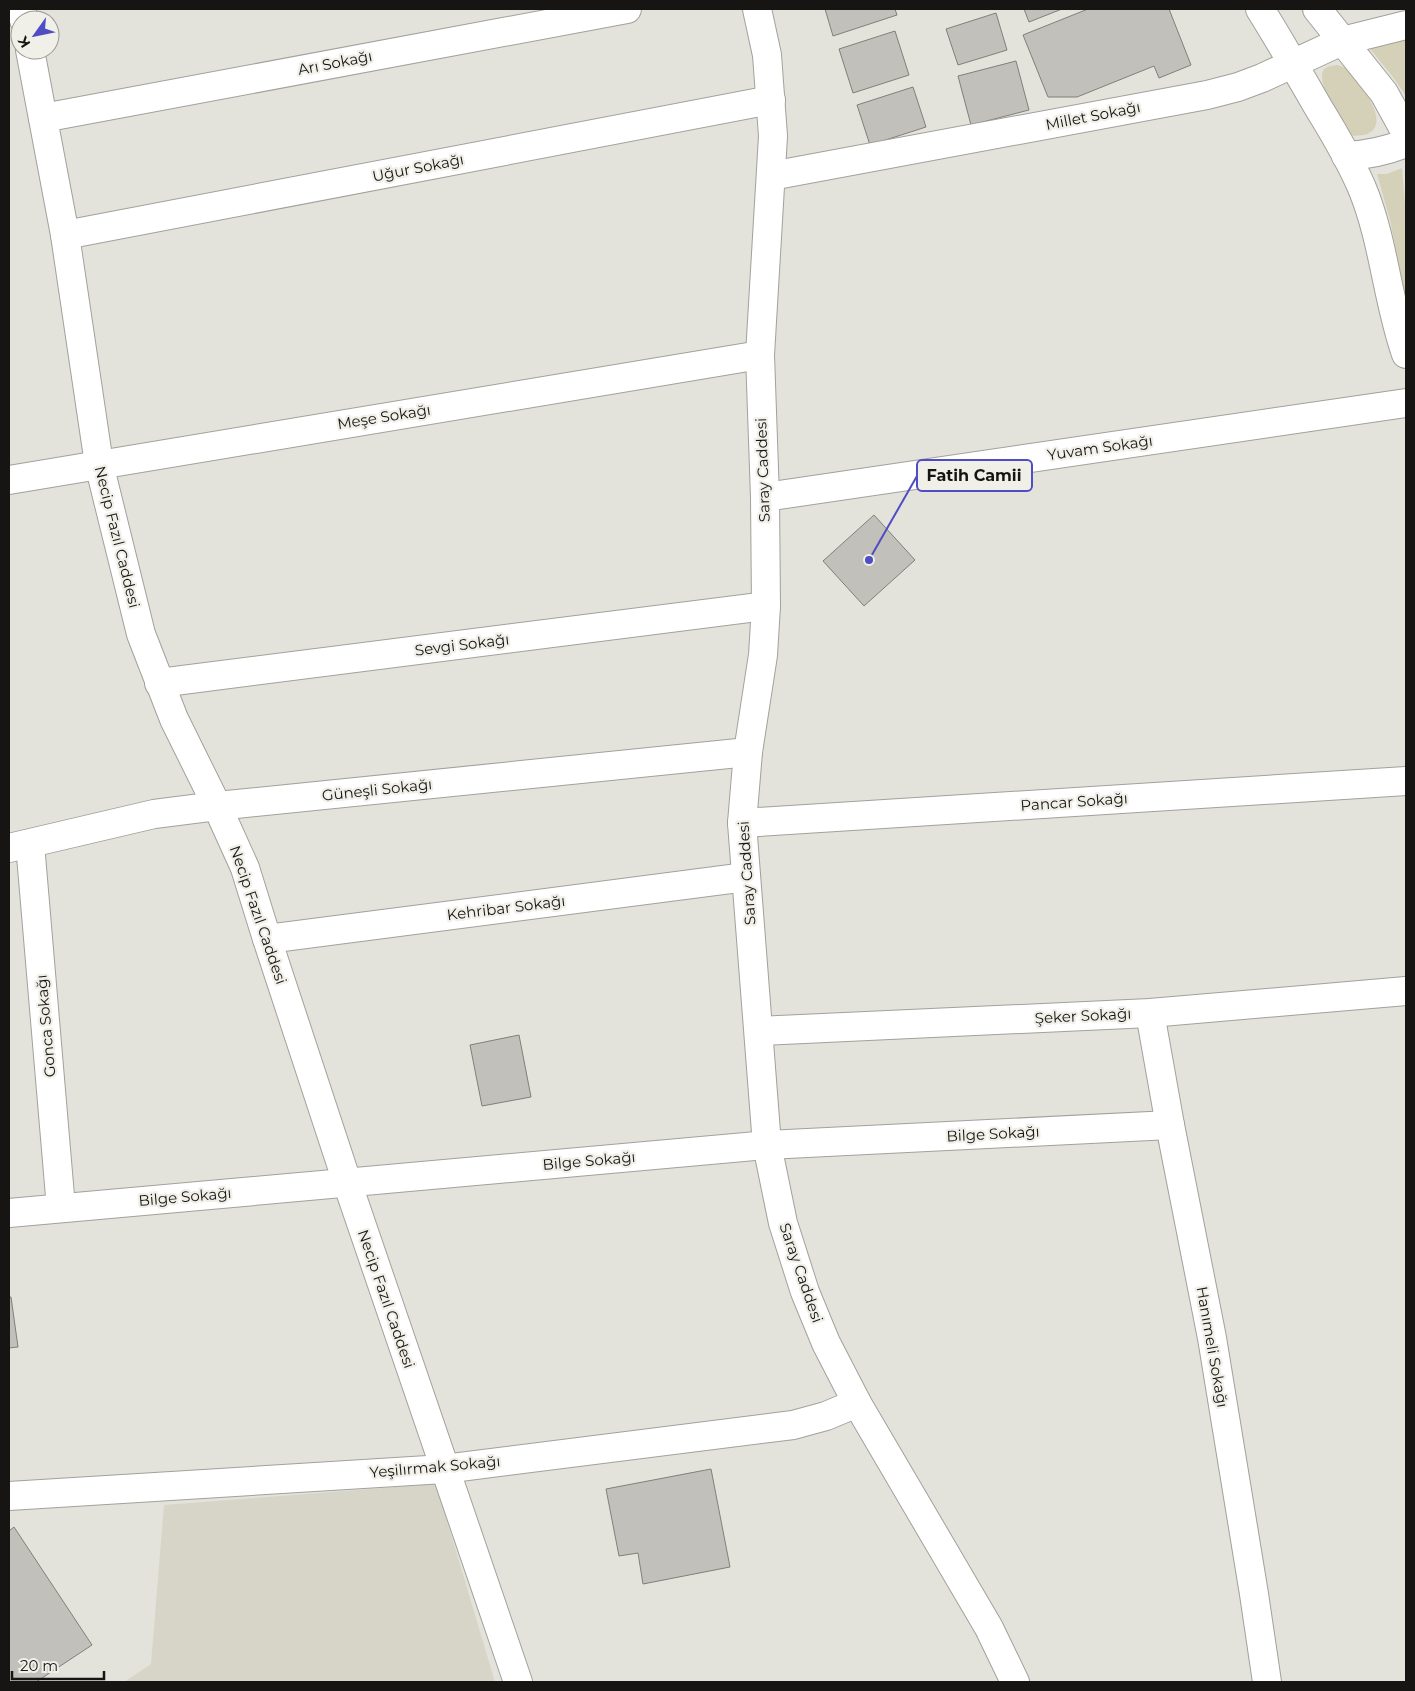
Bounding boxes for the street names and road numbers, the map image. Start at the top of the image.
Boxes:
street label: Arı Sokağı [296,46,374,79]
street label: Millet Sokağı [1044,97,1142,134]
street label: Uğur Sokağı [371,149,465,186]
street label: Meşe Sokağı [336,400,432,433]
street label: Saray Caddesi [751,418,774,522]
street label: Yuvam Sokağı [1046,431,1154,464]
street label: Necip Fazıl Caddesi [91,464,144,610]
street label: Sevgi Sokağı [414,629,510,660]
street label: Güneşli Sokağı [321,774,433,805]
street label: Pancar Sokağı [1020,788,1128,815]
street label: Saray Caddesi [733,820,760,926]
street label: Necip Fazıl Caddesi [226,843,291,987]
street label: Kehribar Sokağı [446,891,566,924]
street label: Gonca Sokağı [32,974,59,1078]
street label: Şeker Sokağı [1034,1003,1132,1028]
street label: Bilge Sokağı [946,1122,1040,1145]
street label: Bilge Sokağı [542,1147,636,1174]
street label: Bilge Sokağı [138,1183,232,1210]
street label: Saray Caddesi [776,1220,827,1325]
street label: Necip Fazıl Caddesi [354,1227,419,1371]
street label: Hanımeli Sokağı [1192,1285,1233,1409]
street label: Yeşilırmak Sokağı [369,1451,501,1482]

